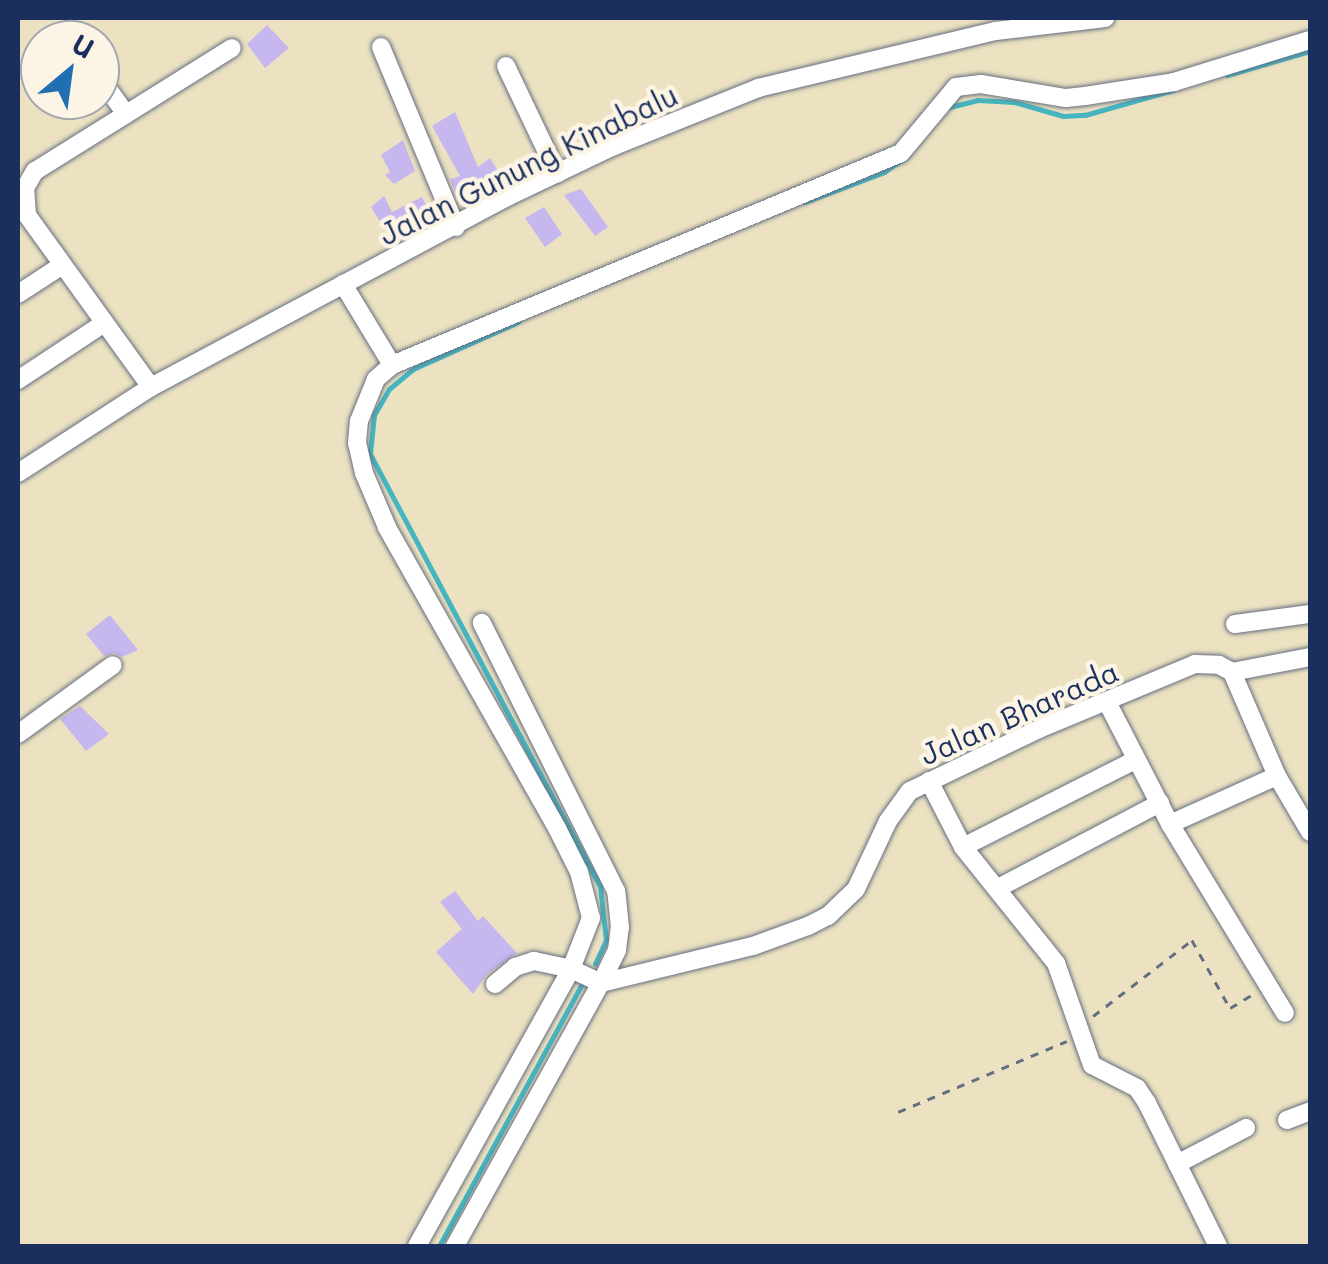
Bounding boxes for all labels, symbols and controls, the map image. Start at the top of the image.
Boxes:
north arrow [20,20,120,120]
text: U [66,25,101,66]
street label: Jalan Gunung Kinabalu [373,76,683,252]
street label: Jalan Bharada [914,652,1124,772]

